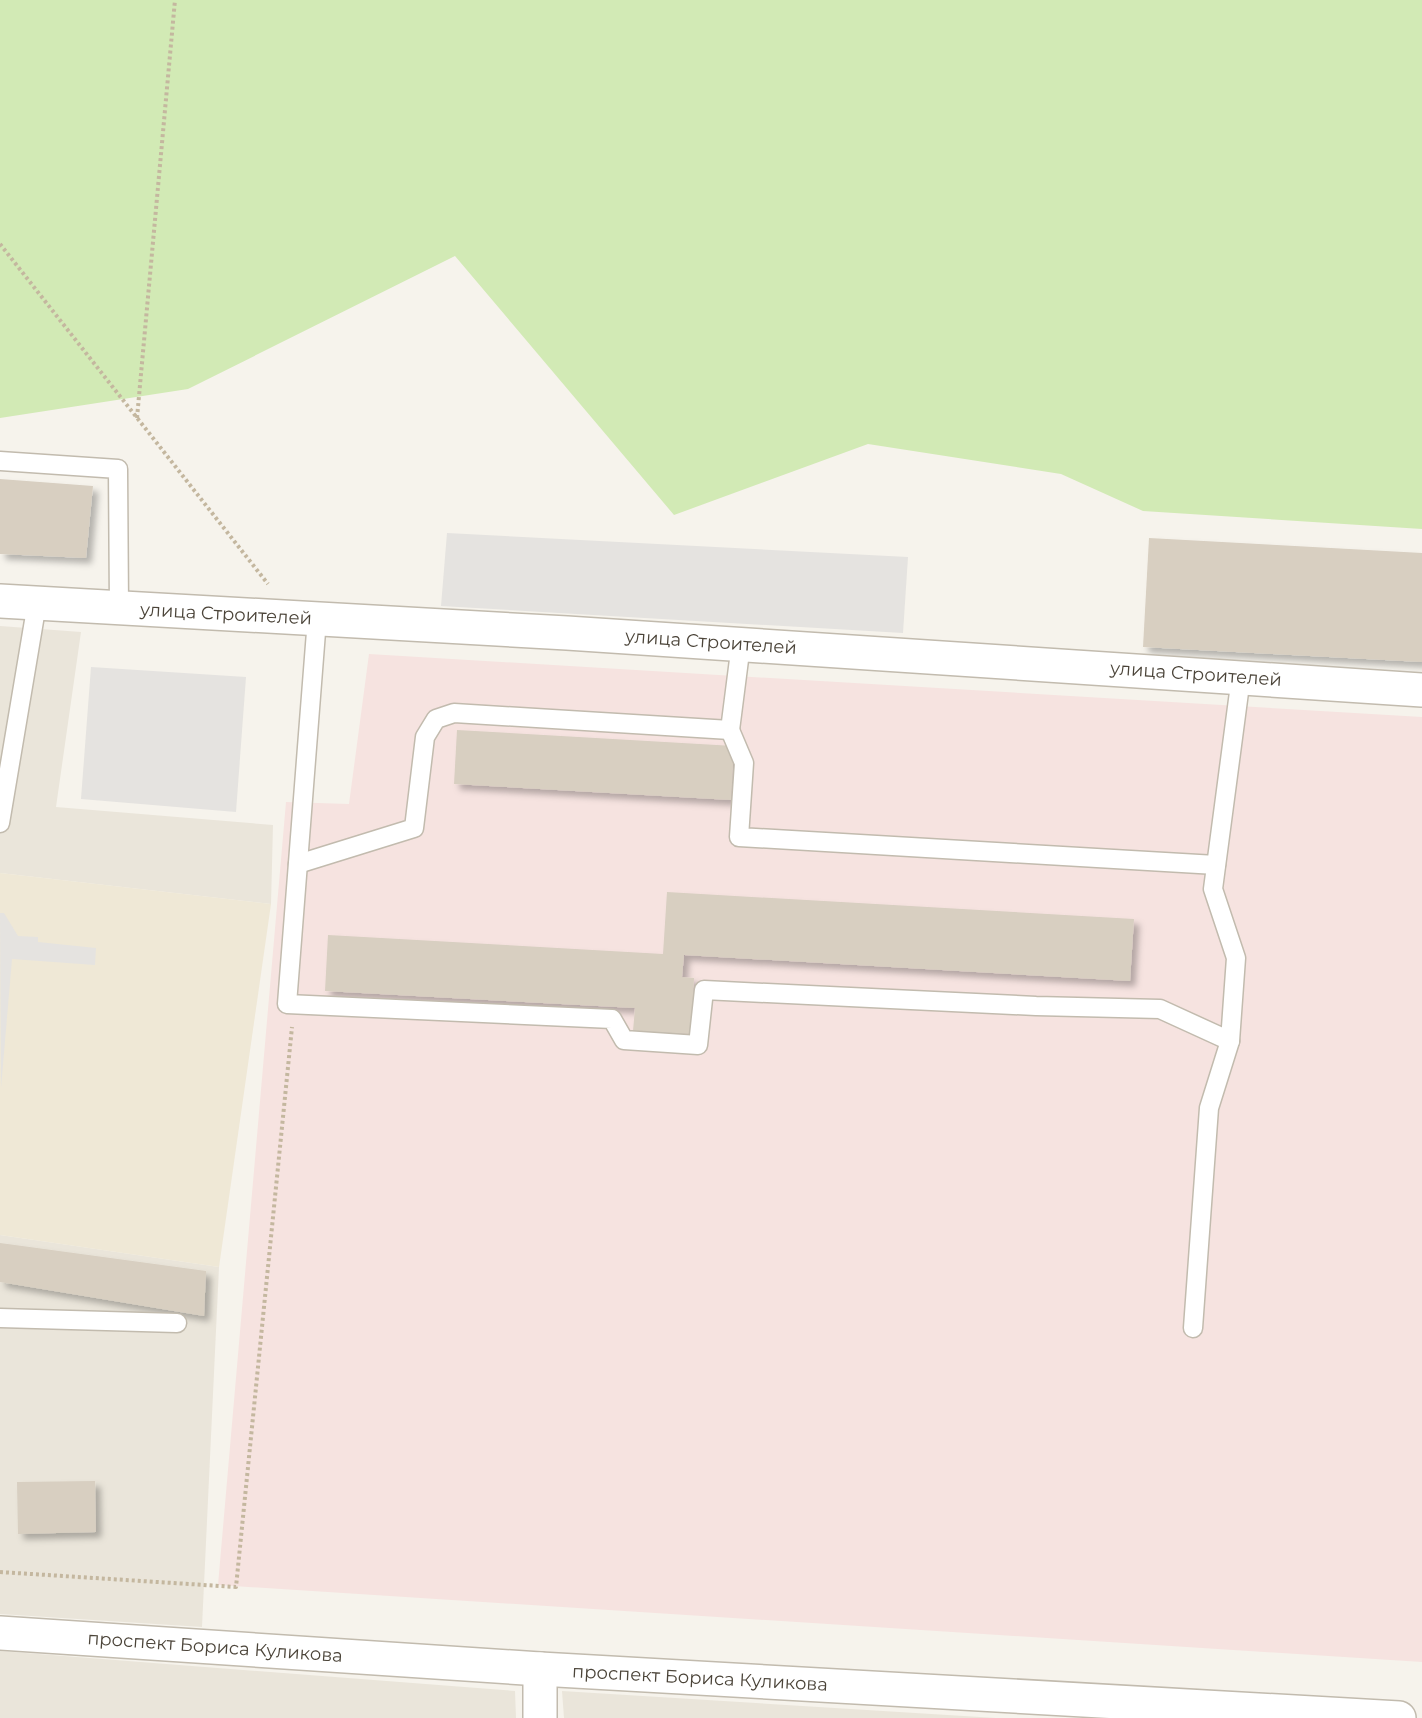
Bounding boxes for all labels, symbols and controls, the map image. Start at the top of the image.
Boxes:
street label: улица Строителей [138,598,313,629]
street label: улица Строителей [623,625,798,659]
street label: улица Строителей [1108,657,1283,691]
street label: проспект Бориса Куликова [87,1627,343,1667]
street label: проспект Бориса Куликова [572,1660,828,1696]

